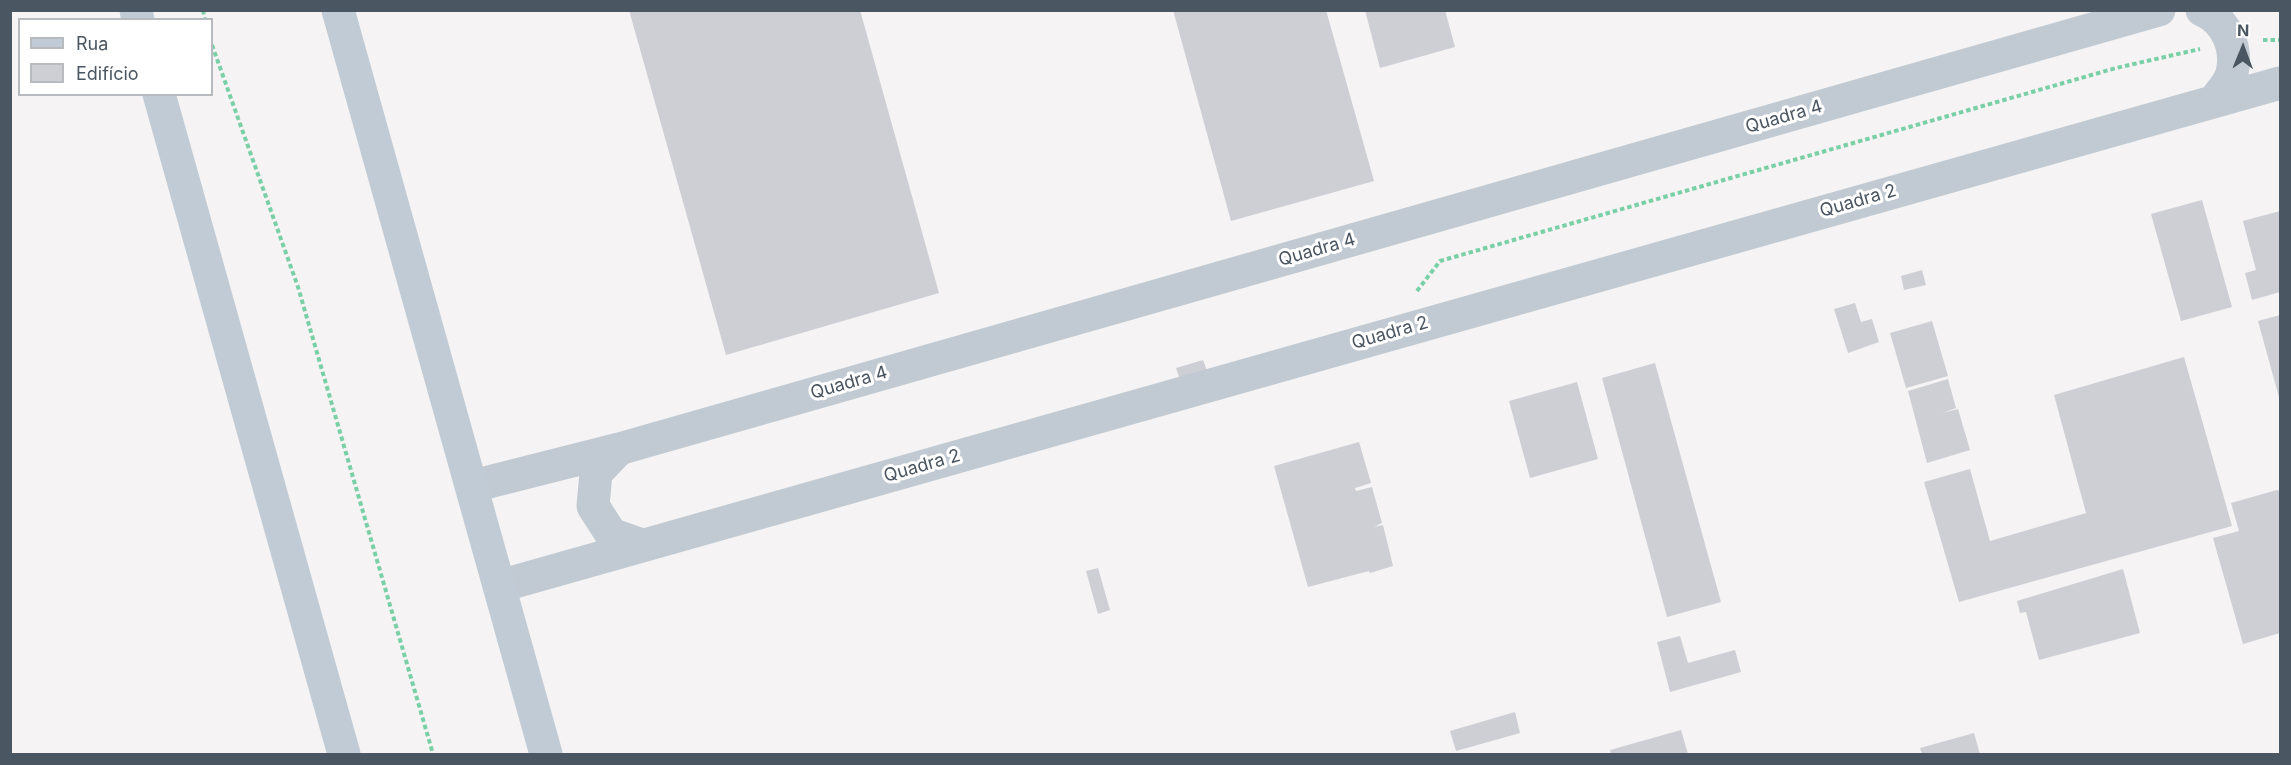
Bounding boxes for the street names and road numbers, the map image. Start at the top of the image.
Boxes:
street label: Quadra 4 [1743,96,1825,138]
street label: Quadra 2 [1817,180,1899,222]
street label: Quadra 4 [1276,229,1358,271]
street label: Quadra 2 [1349,312,1431,354]
street label: Quadra 4 [808,362,890,404]
street label: Quadra 2 [881,445,963,487]

